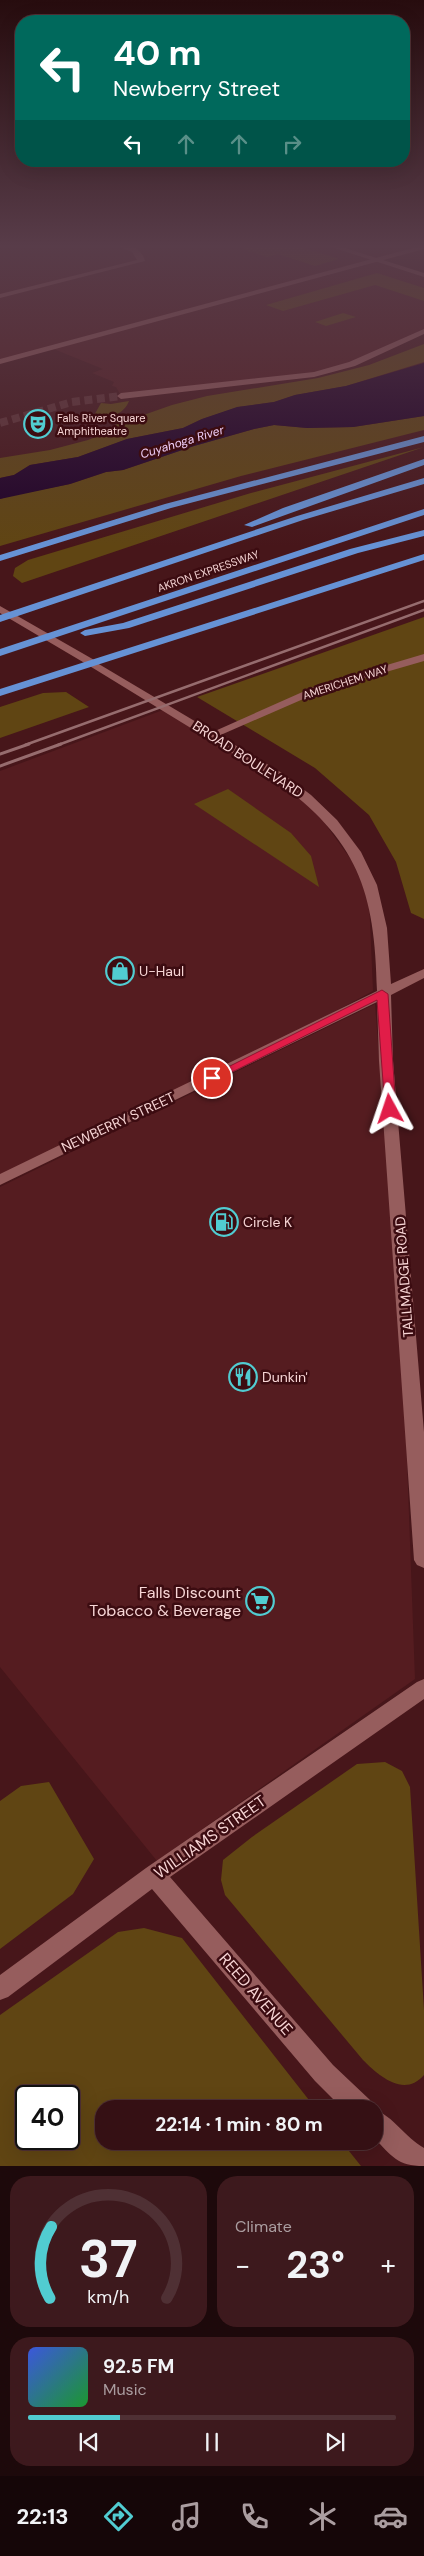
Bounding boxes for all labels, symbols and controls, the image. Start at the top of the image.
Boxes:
text: 40 m [113,30,202,76]
icon: left [30,35,95,100]
text: Newberry Street [113,74,280,103]
icon: left [119,130,147,158]
icon: ahead [172,130,200,158]
icon: ahead [225,130,253,158]
icon: right [278,130,306,158]
theatre icon: Falls River Square Amphitheatre [23,409,53,439]
place label: Falls River Square Amphitheatre [57,411,145,438]
water label: Cuyahoga River [138,422,226,462]
street label: AKRON EXPRESSWAY [155,547,261,595]
street label: AMERICHEM WAY [301,661,390,702]
street label: BROAD BOULEVARD [189,716,307,802]
shop icon: U-Haul [105,956,135,986]
place label: U-Haul [139,962,184,980]
pin [191,1057,233,1099]
icon: arrive [198,1064,226,1092]
position arrow [363,1082,415,1134]
street label: NEWBERRY STREET [58,1088,178,1156]
fuel station icon: Circle K [209,1207,239,1237]
place label: Circle K [243,1213,292,1231]
street label: TALLMADGE ROAD [391,1216,417,1338]
restaurant icon: Dunkin' [228,1362,258,1392]
place label: Dunkin' [262,1368,308,1386]
place label: Falls Discount Tobacco & Beverage [89,1582,241,1621]
supermarket icon: Falls Discount Tobacco & Beverage [245,1586,275,1616]
street label: WILLIAMS STREET [150,1791,270,1883]
street label: REED AVENUE [215,1949,297,2039]
speed limit sign: 40 [15,2085,80,2150]
text: 22:14 · 1 min · 80 m [155,2112,323,2137]
text: Climate [235,2216,292,2237]
text: 37 [79,2225,138,2293]
text: 23° [286,2240,345,2290]
text: − [235,2247,250,2284]
text: + [381,2247,396,2284]
text: km/h [87,2285,130,2309]
text: 92.5 FM [103,2354,174,2379]
text: Music [103,2379,147,2400]
icon: previous [75,2428,103,2456]
icon: pause [198,2428,226,2456]
icon: next [321,2428,349,2456]
icon: directions [101,2499,136,2534]
icon: music [169,2499,204,2534]
icon: phone [237,2499,272,2534]
icon: climate [305,2499,340,2534]
icon: car [373,2499,408,2534]
text: 22:13 [16,2502,69,2531]

